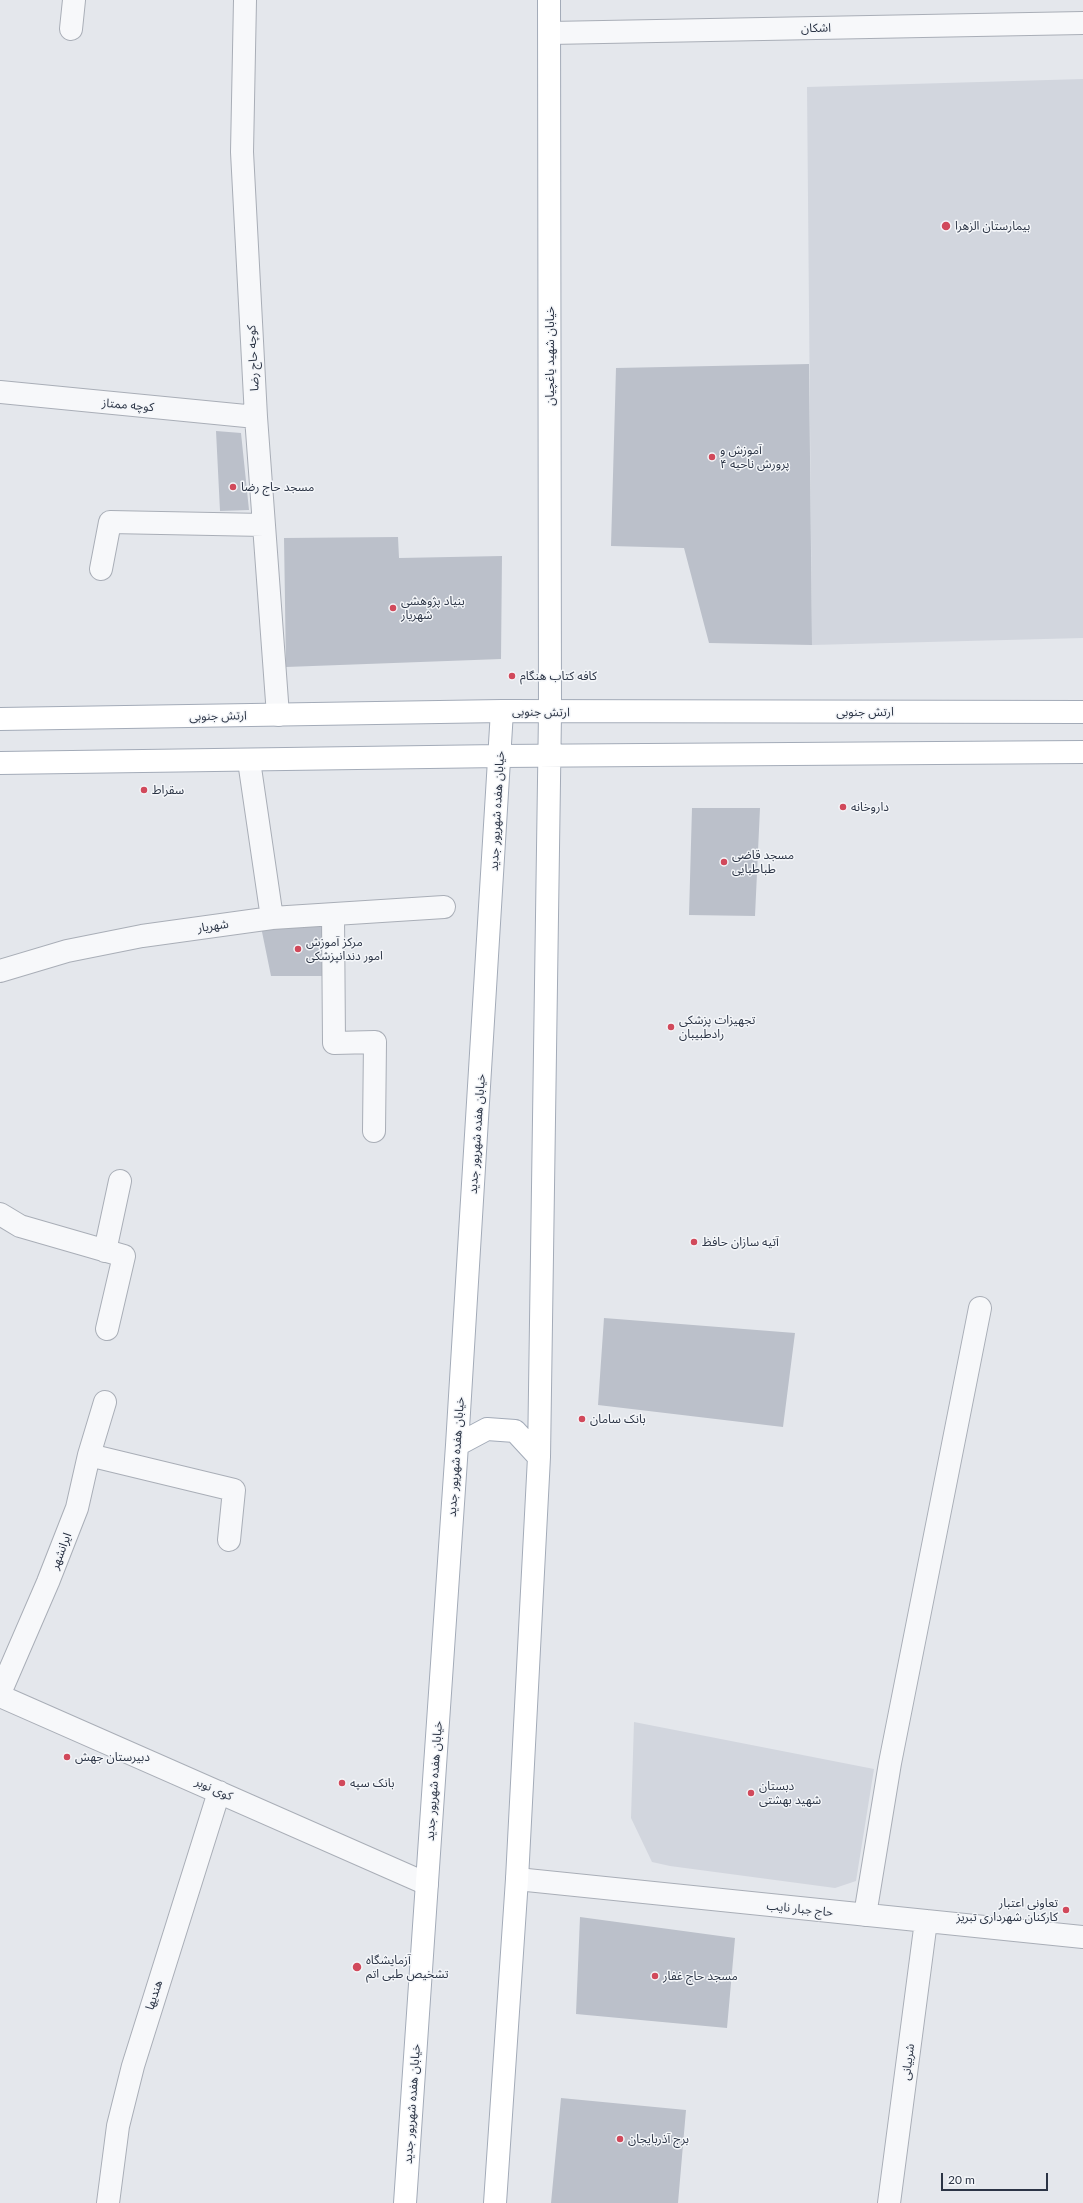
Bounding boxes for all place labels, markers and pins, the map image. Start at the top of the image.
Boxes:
place label: بیمارستان الزهرا [955,219,1030,233]
marker: بیمارستان الزهرا [940,220,952,232]
place label: آموزش و پرورش ناحیه ۴ [720,443,789,471]
marker: آموزش و پرورش ناحیه ۴ [707,452,717,462]
place label: مسجد حاج رضا [241,480,314,494]
marker: مسجد حاج رضا [228,482,238,492]
place label: بنیاد پژوهشی شهریار [401,594,465,622]
marker: بنیاد پژوهشی شهریار [388,603,398,613]
place label: کافه کتاب هنگام [520,669,597,683]
marker: کافه کتاب هنگام [507,671,517,681]
place label: سقراط [152,783,184,797]
marker: سقراط [139,785,149,795]
place label: داروخانه [851,800,889,814]
marker: داروخانه [838,802,848,812]
place label: مسجد قاضی طباطبایی [732,848,794,876]
marker: مسجد قاضی طباطبایی [719,857,729,867]
place label: مرکز آموزش امور دندانپزشکی [306,935,383,963]
marker: مرکز آموزش امور دندانپزشکی [293,944,303,954]
place label: تجهیزات پزشکی رادطبیبان [679,1013,755,1041]
marker: تجهیزات پزشکی رادطبیبان [666,1022,676,1032]
place label: آتیه سازان حافظ [702,1235,779,1249]
marker: آتیه سازان حافظ [689,1237,699,1247]
place label: بانک سامان [590,1412,646,1426]
marker: بانک سامان [577,1414,587,1424]
place label: دبیرستان جهش [75,1750,150,1764]
marker: دبیرستان جهش [62,1752,72,1762]
place label: بانک سپه [350,1776,394,1790]
marker: بانک سپه [337,1778,347,1788]
place label: دبستان شهید بهشتی [759,1779,821,1807]
marker: دبستان شهید بهشتی [746,1788,756,1798]
place label: تعاونی اعتبار کارکنان شهرداری تبریز [956,1896,1058,1924]
marker: تعاونی اعتبار کارکنان شهرداری تبریز [1061,1905,1071,1915]
place label: آزمایشگاه تشخیص طبی اتم [366,1953,449,1981]
marker: آزمایشگاه تشخیص طبی اتم [351,1961,363,1973]
place label: مسجد حاج غفار [663,1969,738,1983]
marker: مسجد حاج غفار [650,1971,660,1981]
place label: برج آذربایجان [628,2132,689,2146]
marker: برج آذربایجان [615,2134,625,2144]

